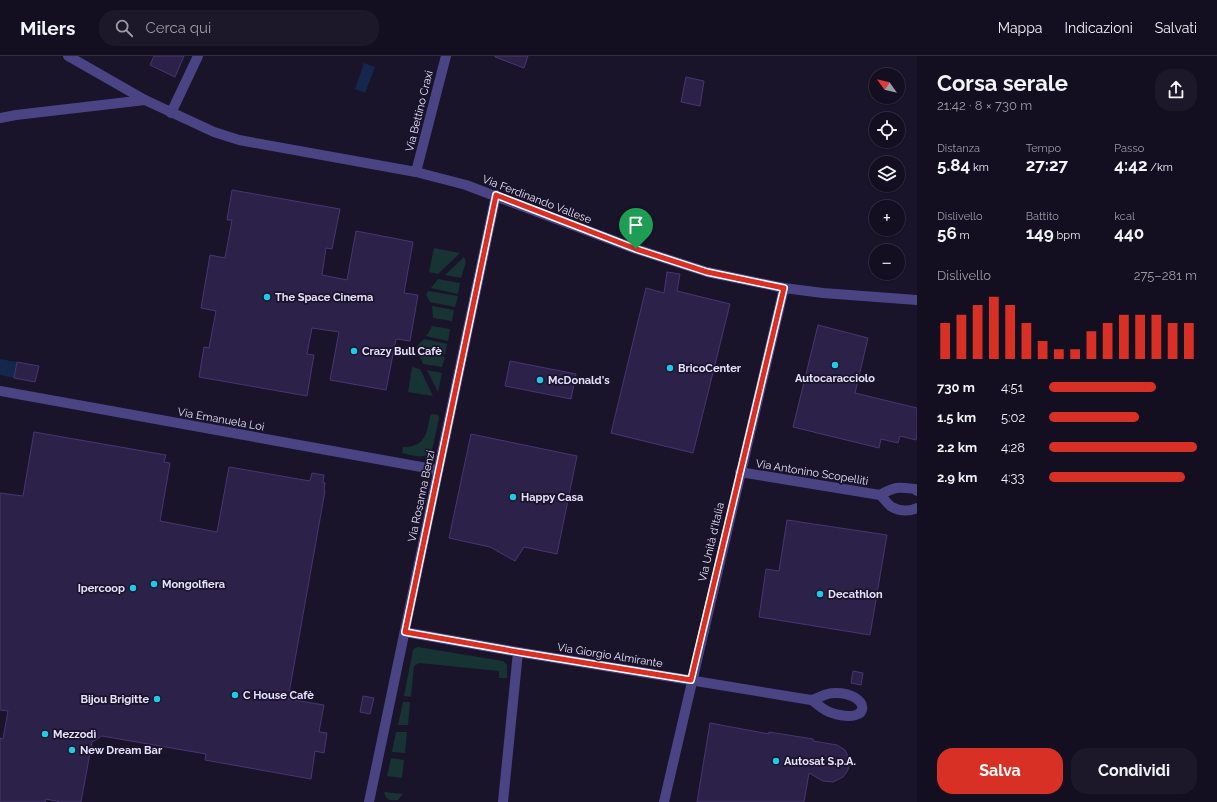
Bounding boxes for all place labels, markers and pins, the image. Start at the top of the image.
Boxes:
pin [619,208,653,249]
place label: The Space Cinema [275,291,373,304]
marker: The Space Cinema [262,292,272,302]
place label: Crazy Bull Cafè [362,345,442,358]
marker: Crazy Bull Cafè [349,346,359,356]
marker: Autocaracciolo [830,360,840,370]
place label: BricoCenter [678,362,742,375]
marker: BricoCenter [665,363,675,373]
place label: Autocaracciolo [795,372,875,385]
place label: McDonald's [548,374,610,387]
marker: McDonald's [535,375,545,385]
place label: Happy Casa [521,491,583,504]
marker: Happy Casa [508,492,518,502]
place label: Mongolfiera [162,578,225,591]
marker: Mongolfiera [149,579,159,589]
place label: Ipercoop [78,582,125,595]
marker: Ipercoop [128,583,138,593]
place label: Decathlon [828,588,883,601]
marker: Decathlon [815,589,825,599]
place label: C House Cafè [243,689,314,702]
marker: C House Cafè [230,690,240,700]
place label: Bijou Brigitte [80,693,149,706]
marker: Bijou Brigitte [152,694,162,704]
place label: Mezzodì [53,728,96,741]
marker: Mezzodì [40,729,50,739]
place label: New Dream Bar [80,744,163,757]
marker: New Dream Bar [67,745,77,755]
place label: Autosat S.p.A. [784,755,856,768]
marker: Autosat S.p.A. [771,756,781,766]

